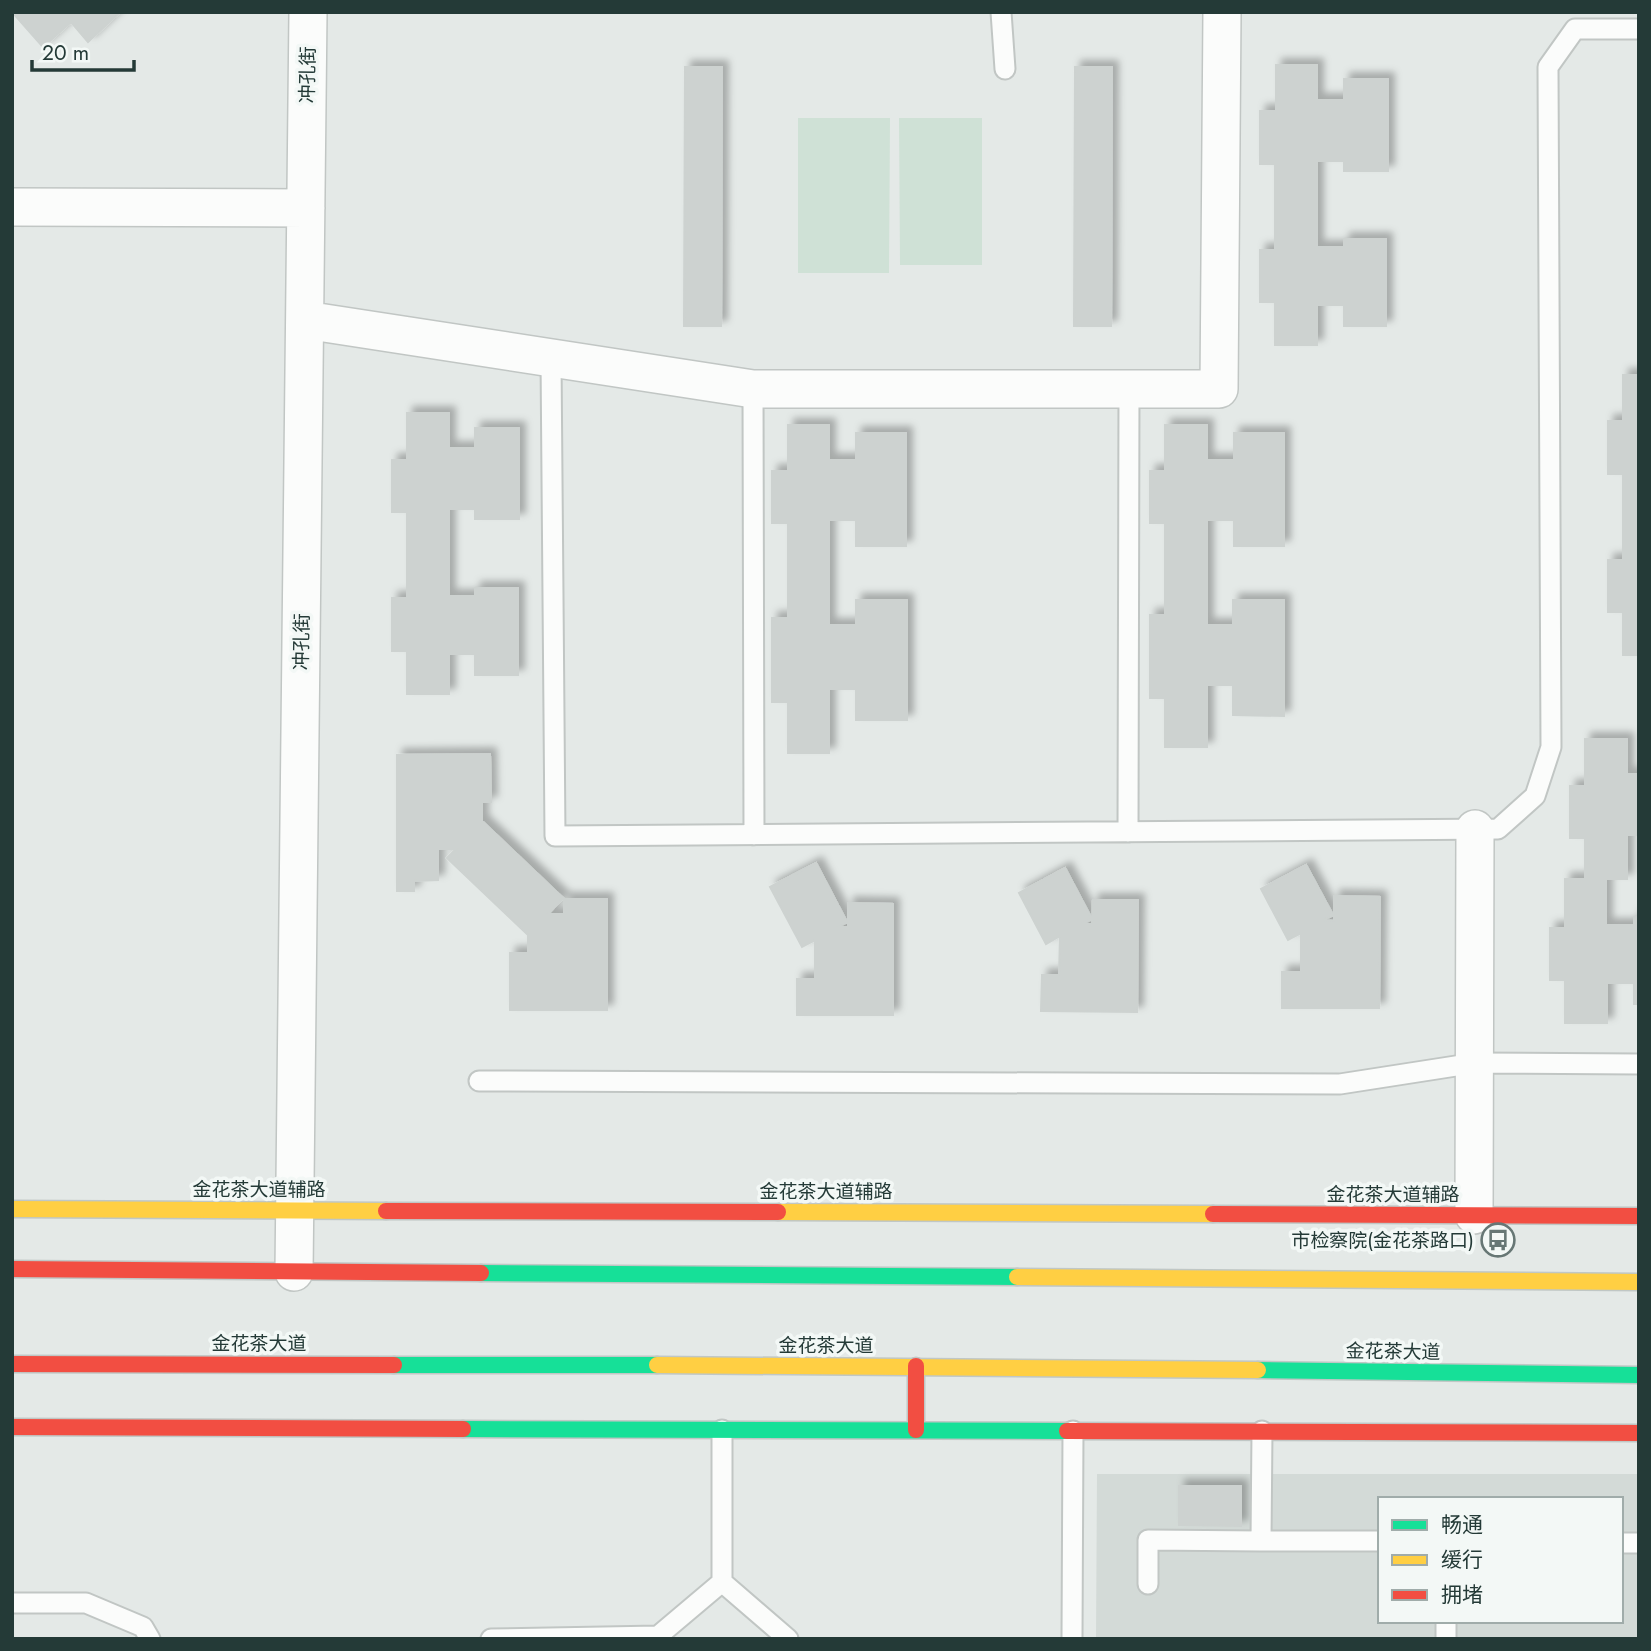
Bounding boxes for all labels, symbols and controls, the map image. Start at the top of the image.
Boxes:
scale bar [32,28,133,72]
text: 20 m [42,38,89,68]
street label: 冲孔街 [294,46,321,104]
street label: 冲孔街 [288,613,315,671]
street label: 金花茶大道辅路 [192,1176,326,1203]
street label: 金花茶大道辅路 [759,1178,893,1205]
street label: 金花茶大道辅路 [1326,1181,1460,1208]
bus stop icon: 市检察院(金花茶路口) [1479,1221,1517,1259]
place label: 市检察院(金花茶路口) [1291,1227,1474,1254]
street label: 金花茶大道 [211,1330,307,1357]
street label: 金花茶大道 [778,1332,874,1359]
street label: 金花茶大道 [1345,1337,1441,1366]
legend [1378,1497,1623,1623]
text: 畅通 [1441,1510,1483,1540]
text: 缓行 [1441,1545,1483,1575]
text: 拥堵 [1441,1580,1483,1610]

